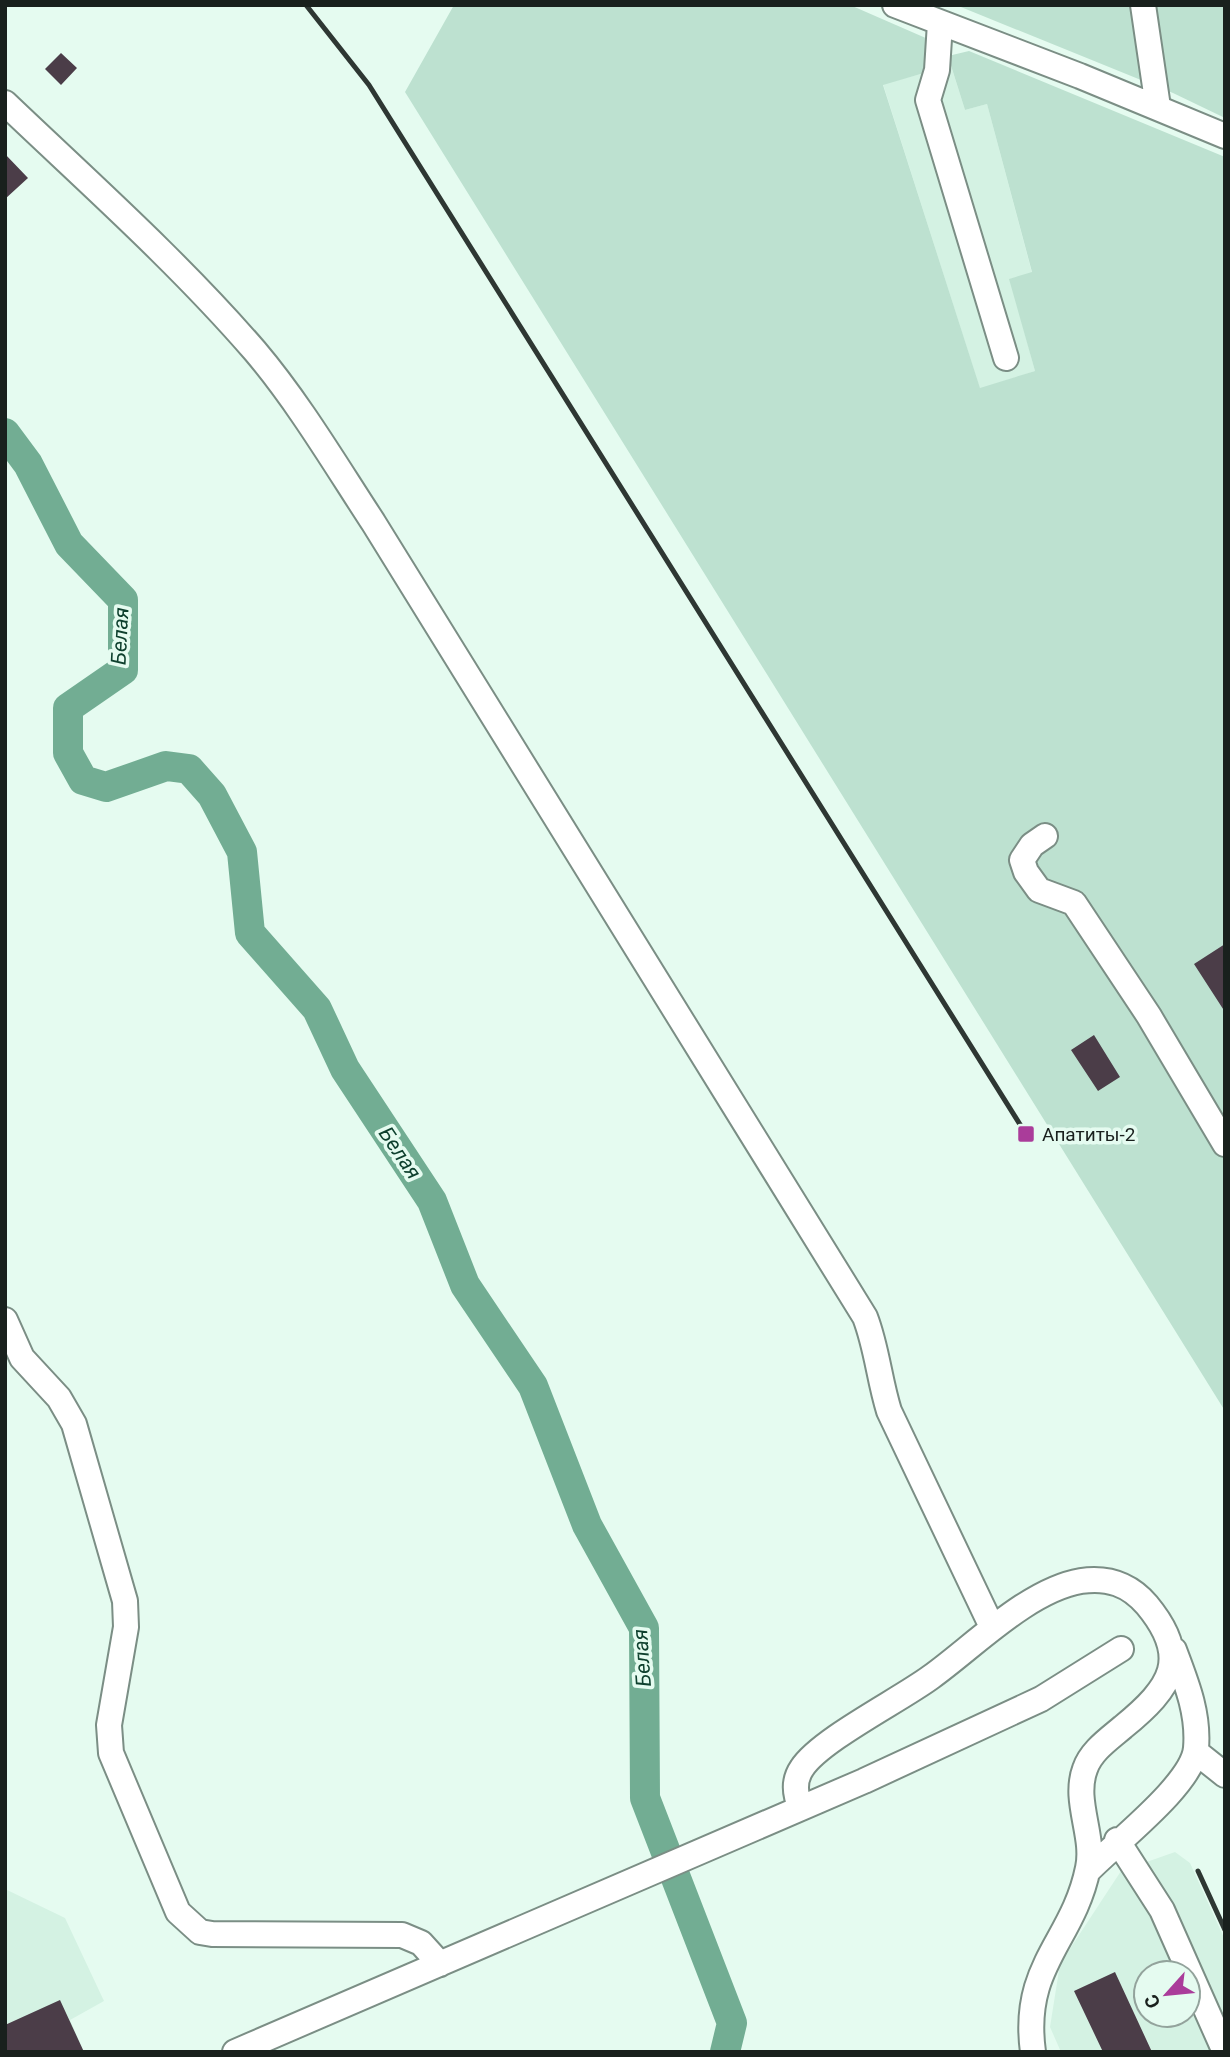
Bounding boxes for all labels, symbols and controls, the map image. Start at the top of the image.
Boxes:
water label: Белая [107,607,133,665]
water label: Белая [374,1122,426,1184]
place label: Апатиты-2 [1042,1123,1135,1146]
marker: Апатиты-2 [1016,1124,1036,1144]
water label: Белая [628,1628,656,1688]
north arrow [1132,1959,1202,2029]
text: С [1139,1991,1165,2012]

